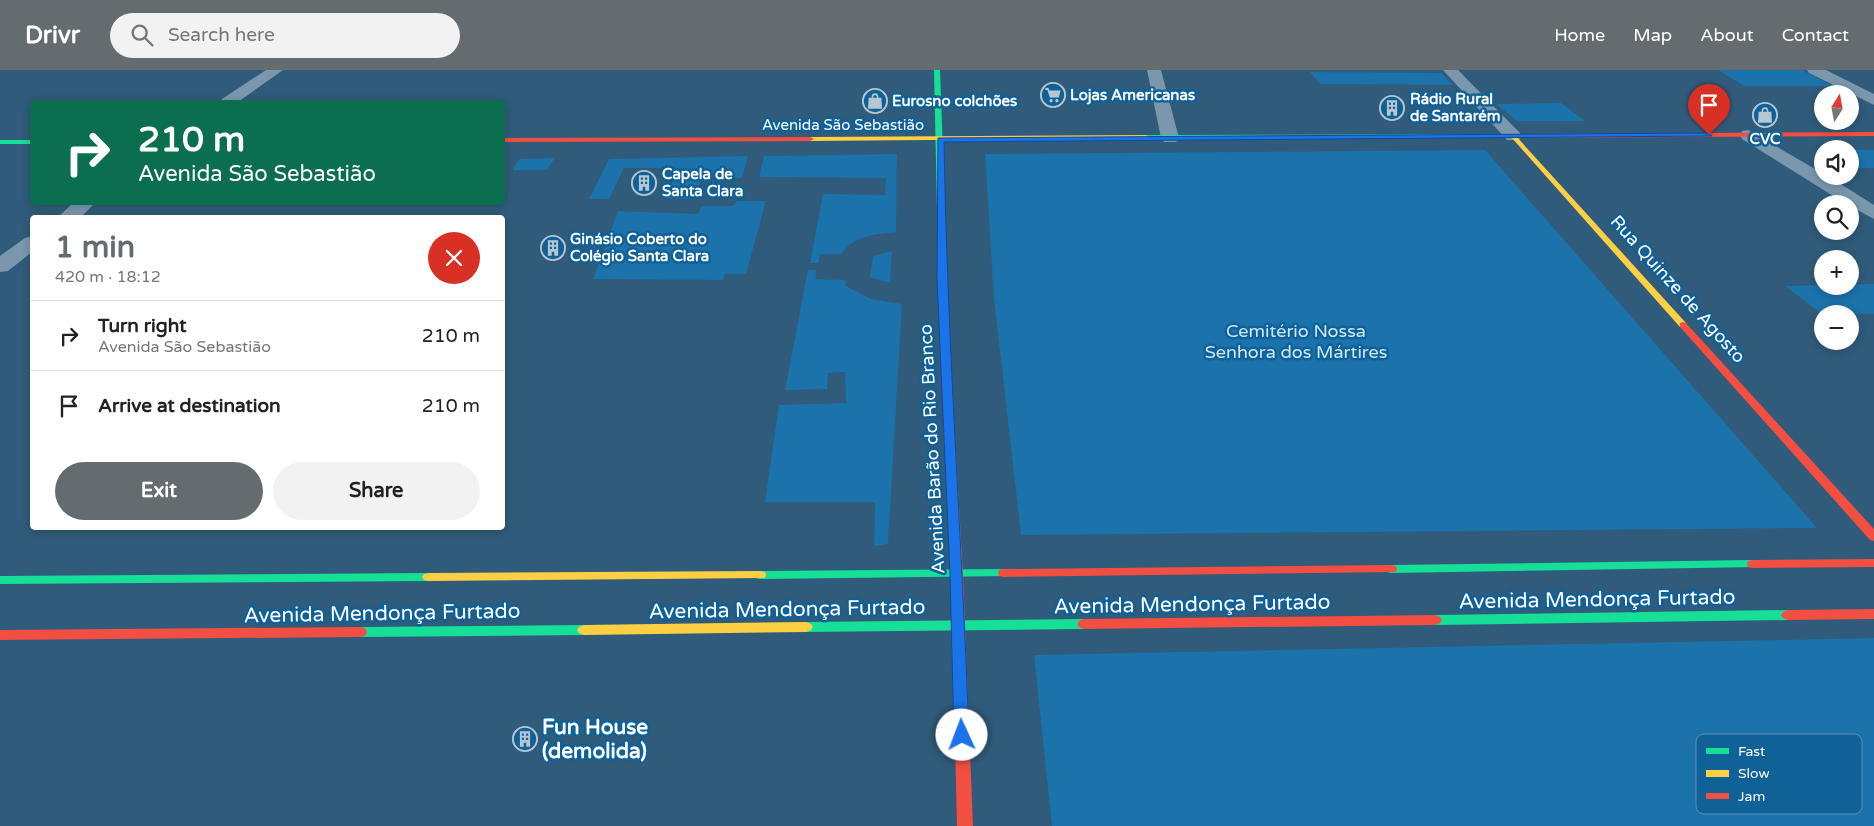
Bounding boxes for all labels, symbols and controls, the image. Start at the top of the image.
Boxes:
search box [110,13,460,58]
text: Drivr [25,21,80,50]
icon: search [128,21,156,49]
text: Search here [168,24,275,46]
text: Home [1554,24,1605,46]
text: Map [1633,24,1672,46]
text: About [1700,24,1754,46]
text: Contact [1782,24,1849,46]
supermarket icon: Lojas Americanas [1040,82,1066,108]
pin [1688,84,1730,135]
north arrow [1814,85,1859,130]
map controls [1814,85,1859,350]
place label: Lojas Americanas [1070,86,1195,105]
shop icon: Eurosno colchões [862,88,888,114]
place label: Rádio Rural de Santarém [1410,90,1500,125]
icon: arrive [1695,91,1723,119]
place label: Eurosno colchões [892,92,1017,110]
building icon: Rádio Rural de Santarém [1379,95,1405,121]
shop icon: CVC [1752,102,1778,128]
street label: Avenida São Sebastião [762,116,924,134]
text: 210 m [138,119,245,161]
icon: right [55,120,120,185]
place label: CVC [1749,130,1781,148]
button: sound [1814,140,1859,185]
text: Avenida São Sebastião [138,161,376,187]
place label: Capela de Santa Clara [662,165,743,200]
building icon: Capela de Santa Clara [631,170,657,196]
button: search [1814,195,1859,240]
street label: Rua Quinze de Agosto [1606,211,1750,367]
text: 1 min [55,229,135,266]
place label: Ginásio Coberto do Colégio Santa Clara [570,230,709,266]
button: close [428,232,480,284]
building icon: Ginásio Coberto do Colégio Santa Clara [540,235,566,261]
button: + [1814,250,1859,295]
text: 420 m · 18:12 [55,267,161,287]
button: − [1814,305,1859,350]
text: Turn right [98,315,186,337]
park label: Cemitério Nossa Senhora dos Mártires [1205,320,1387,363]
icon: right [55,322,83,350]
street label: Avenida Barão do Rio Branco [914,324,950,574]
text: 210 m [422,325,480,347]
text: Avenida São Sebastião [98,337,271,357]
icon: arrive [55,392,83,420]
text: Arrive at destination [98,395,281,417]
text: 210 m [422,395,480,417]
button: Exit [55,462,263,520]
button: Share [273,462,480,520]
street label: Avenida Mendonça Furtado [1458,585,1736,614]
street label: Avenida Mendonça Furtado [1053,590,1331,619]
street label: Avenida Mendonça Furtado [648,595,926,624]
street label: Avenida Mendonça Furtado [243,599,521,628]
position arrow [935,708,987,760]
place label: Fun House (demolida) [542,715,648,764]
building icon: Fun House (demolida) [512,726,538,752]
legend [1696,734,1862,814]
text: Fast [1738,743,1766,760]
text: Slow [1738,765,1770,782]
text: Jam [1738,788,1765,805]

